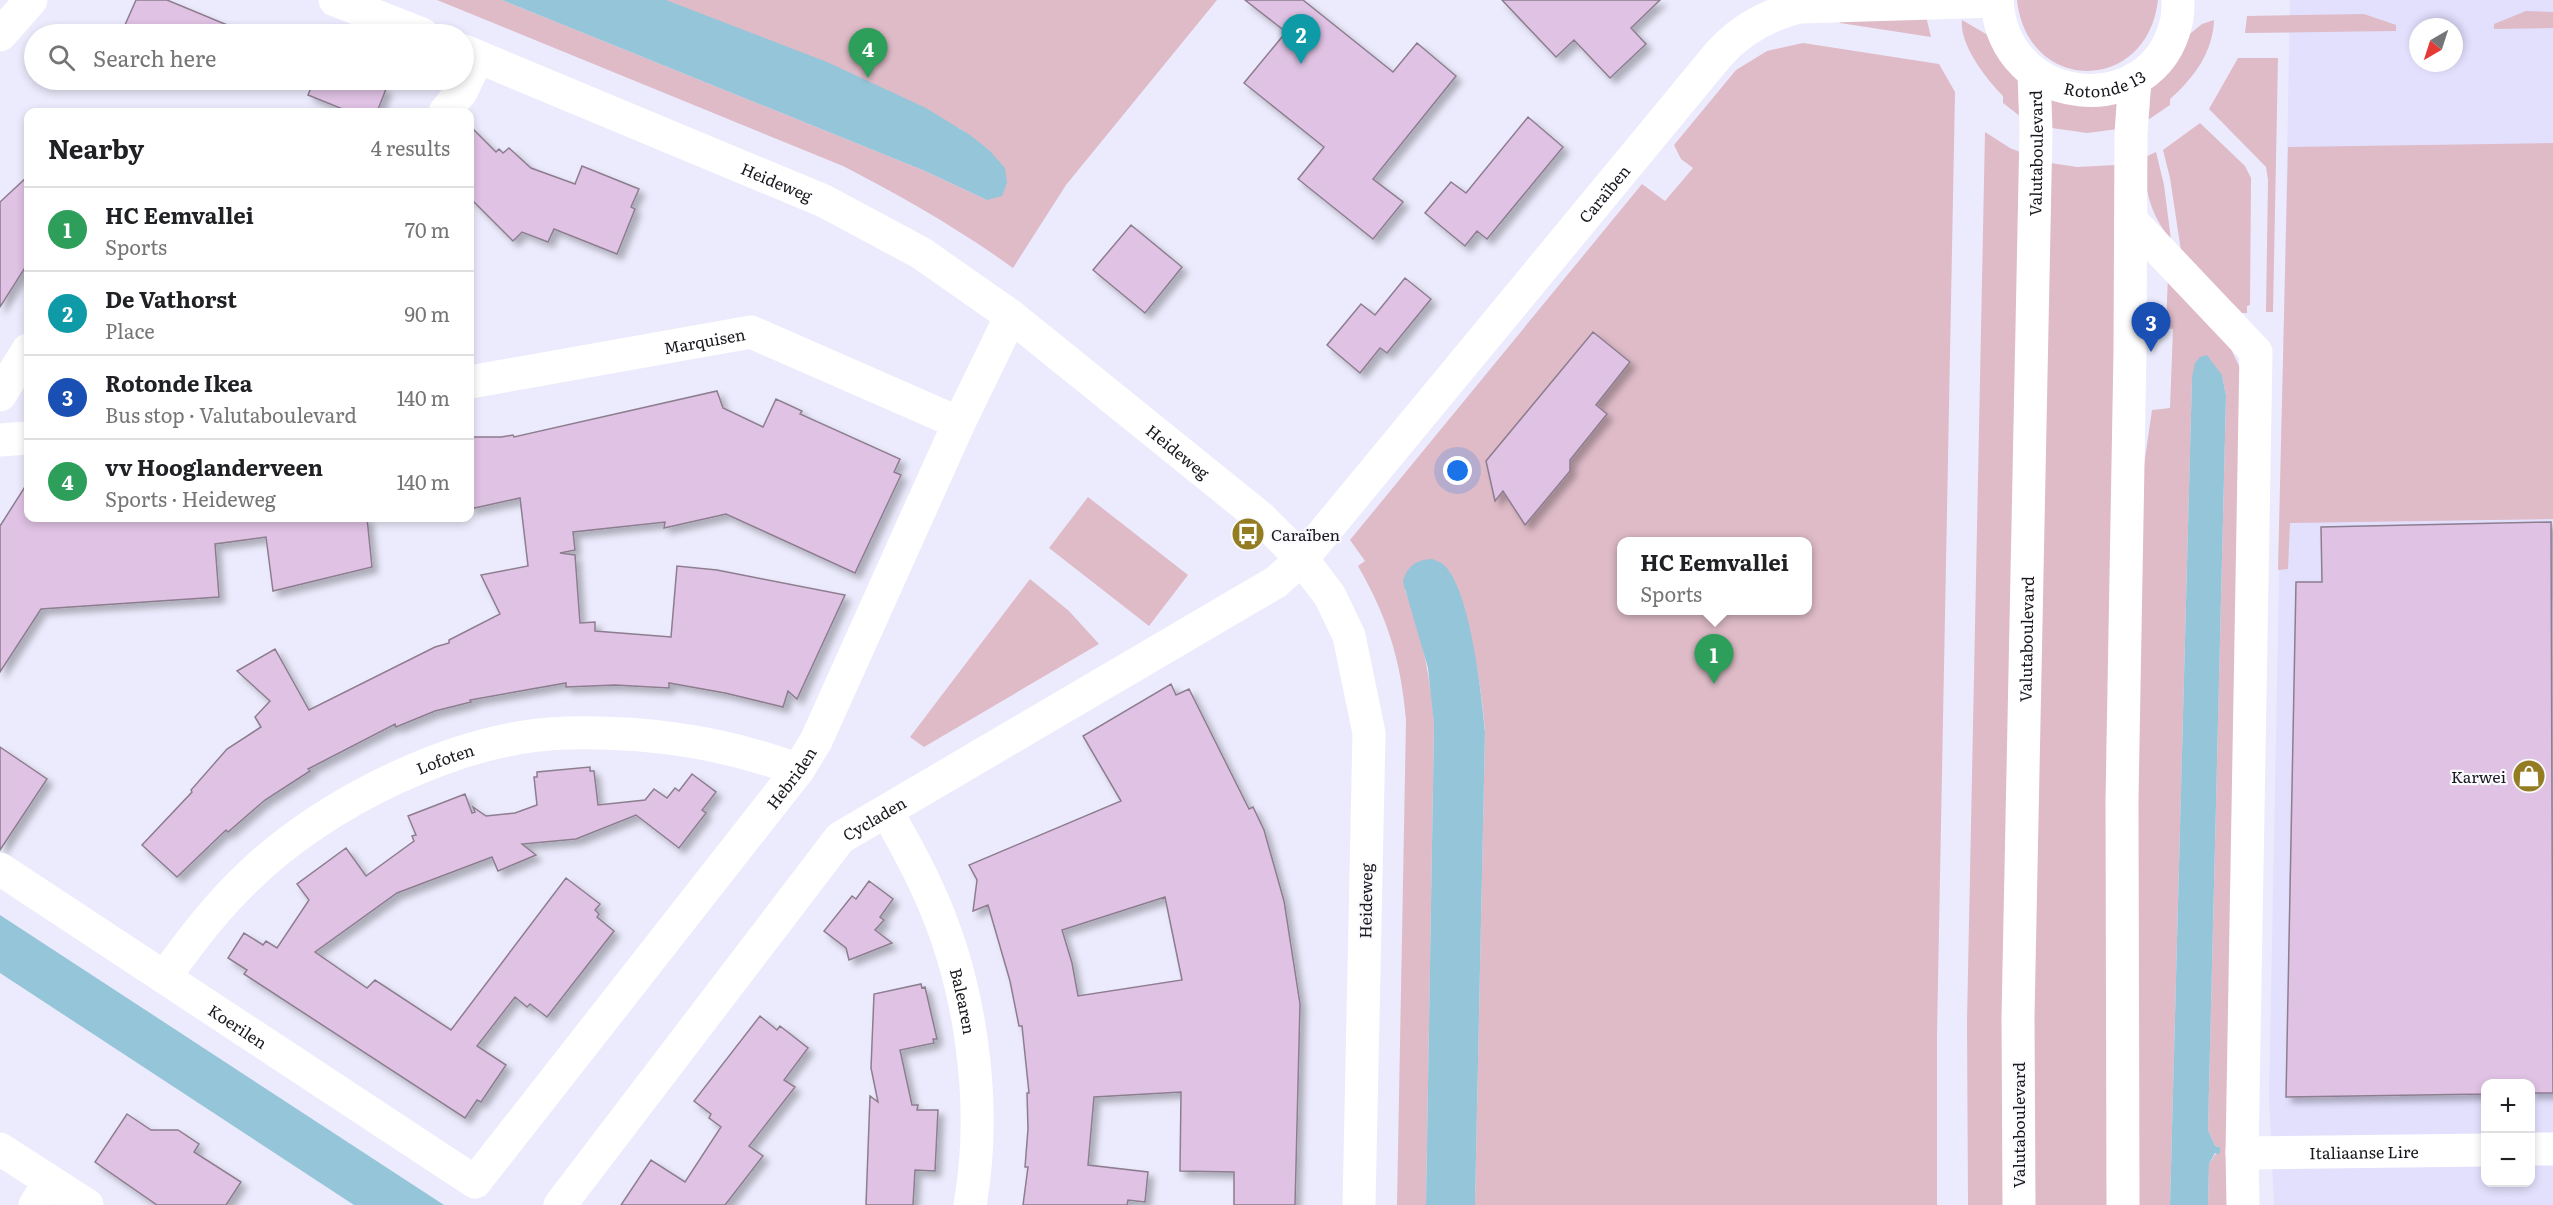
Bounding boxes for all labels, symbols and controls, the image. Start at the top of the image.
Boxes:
pin: 2 [1282,14,1320,64]
north arrow [2409,18,2463,72]
search box [24,24,474,90]
pin: 4 [848,28,888,78]
icon: search [45,41,78,74]
text: Search here [93,41,216,74]
street label: Rotonde 13 [2062,64,2150,103]
street label: Valutaboulevard [2022,90,2048,216]
text: Nearby [48,128,144,167]
text: 4 results [371,132,450,162]
street label: Heideweg [737,156,816,207]
street label: Caraïben [1572,159,1635,228]
text: HC Eemvallei [105,198,254,231]
text: 1 [63,214,72,244]
text: 70 m [405,214,450,244]
text: Sports [105,231,167,261]
text: De Vathorst [105,282,237,315]
text: 2 [62,298,73,328]
text: 90 m [405,298,450,328]
pin: 3 [2132,302,2170,352]
text: Place [105,315,155,345]
street label: Marquisen [662,321,747,359]
text: Rotonde Ikea [105,366,253,399]
text: 3 [62,382,73,412]
text: 140 m [397,382,450,412]
text: Bus stop · Valutaboulevard [105,399,357,429]
street label: Heideweg [1141,418,1215,484]
text: vv Hooglanderveen [105,450,323,483]
your location [1443,456,1472,485]
text: 4 [61,466,74,496]
text: 140 m [397,466,450,496]
text: Sports · Heideweg [105,483,276,513]
bus stop icon: Caraïben [1230,516,1266,552]
place label: Caraïben [1271,522,1341,546]
popup [1617,537,1812,615]
text: HC Eemvallei [1640,545,1789,578]
street label: Valutaboulevard [2012,576,2039,702]
text: Sports [1640,578,1702,608]
pin: 1 [1694,634,1734,684]
street label: Lofoten [412,737,477,780]
street label: Hebriden [760,742,822,814]
shop icon: Karwei [2511,758,2547,794]
place label: Karwei [2451,764,2506,788]
street label: Cycladen [838,790,911,846]
street label: Heideweg [1352,863,1378,939]
street label: Balearen [945,965,982,1036]
street label: Koerilen [204,998,273,1054]
street label: Valutaboulevard [2006,1062,2030,1188]
map controls [2481,1079,2535,1187]
button: + [2481,1079,2535,1133]
button: − [2481,1133,2535,1187]
street label: Italiaanse Lire [2309,1139,2419,1164]

